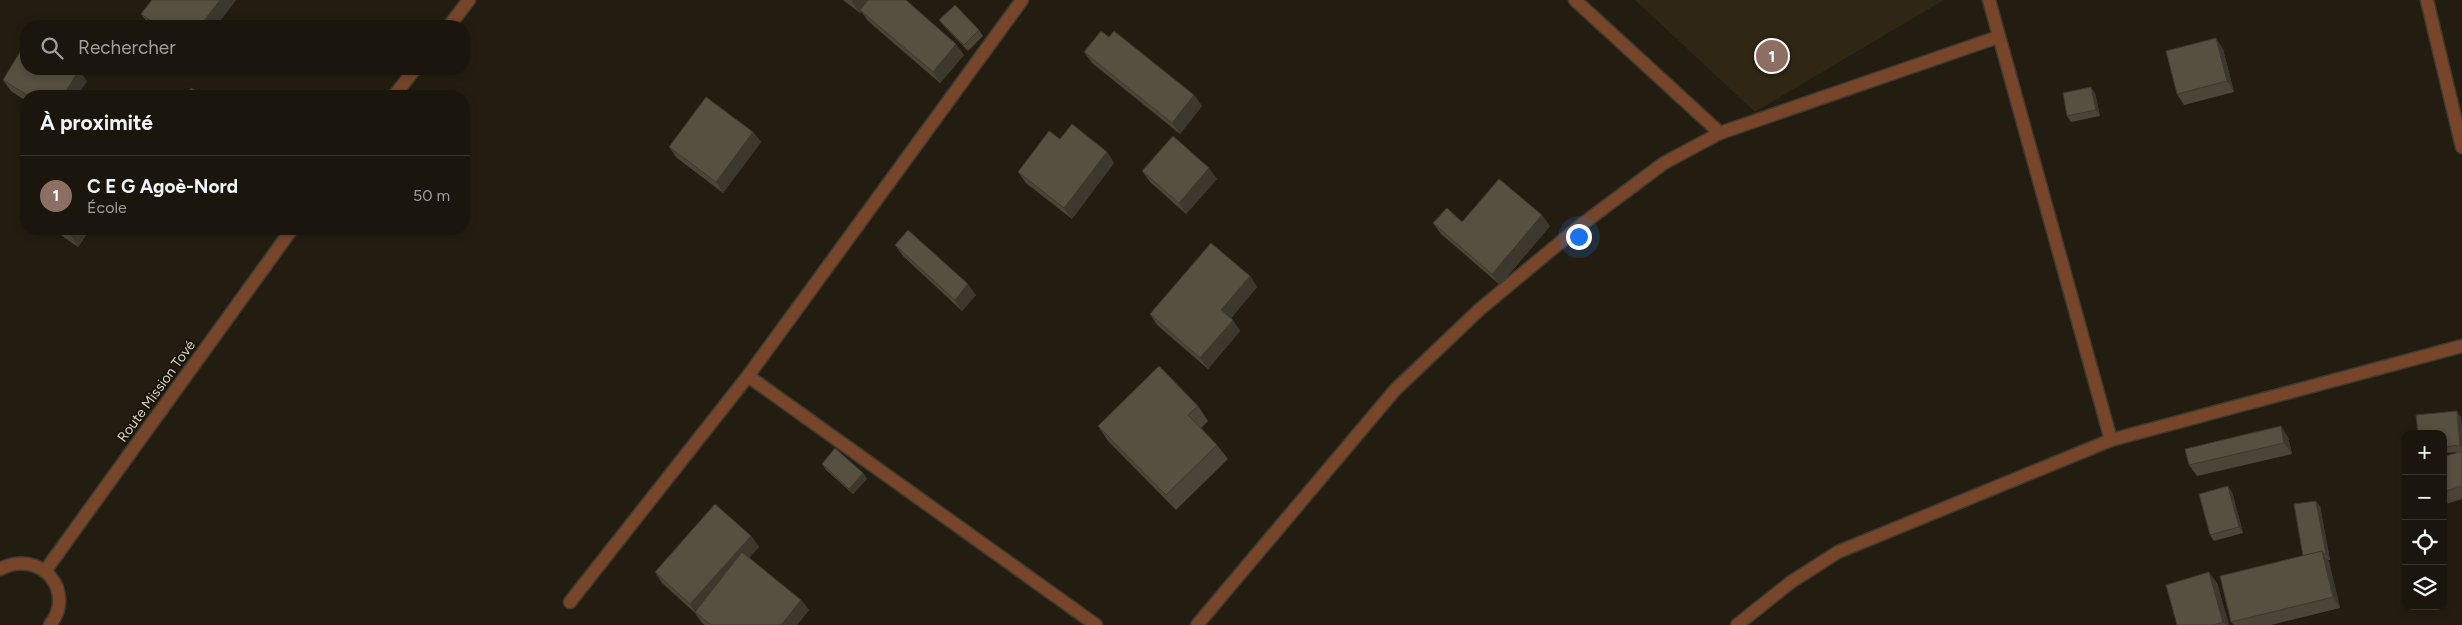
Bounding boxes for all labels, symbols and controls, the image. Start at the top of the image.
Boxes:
search box [20,20,470,75]
icon: search [38,34,66,62]
text: Rechercher [78,36,176,59]
pin: 1 [1756,37,1788,75]
text: À proximité [40,110,153,135]
text: C E G Agoè-Nord [87,175,238,198]
text: 1 [53,186,59,205]
text: 50 m [413,186,450,205]
text: École [87,198,127,217]
your location [1566,224,1592,250]
street label: Route Mission Tové [114,337,199,445]
map controls [2402,430,2447,610]
button: + [2402,430,2447,475]
button: − [2402,475,2447,520]
button: locate [2402,520,2447,565]
button: layers [2402,565,2447,610]

